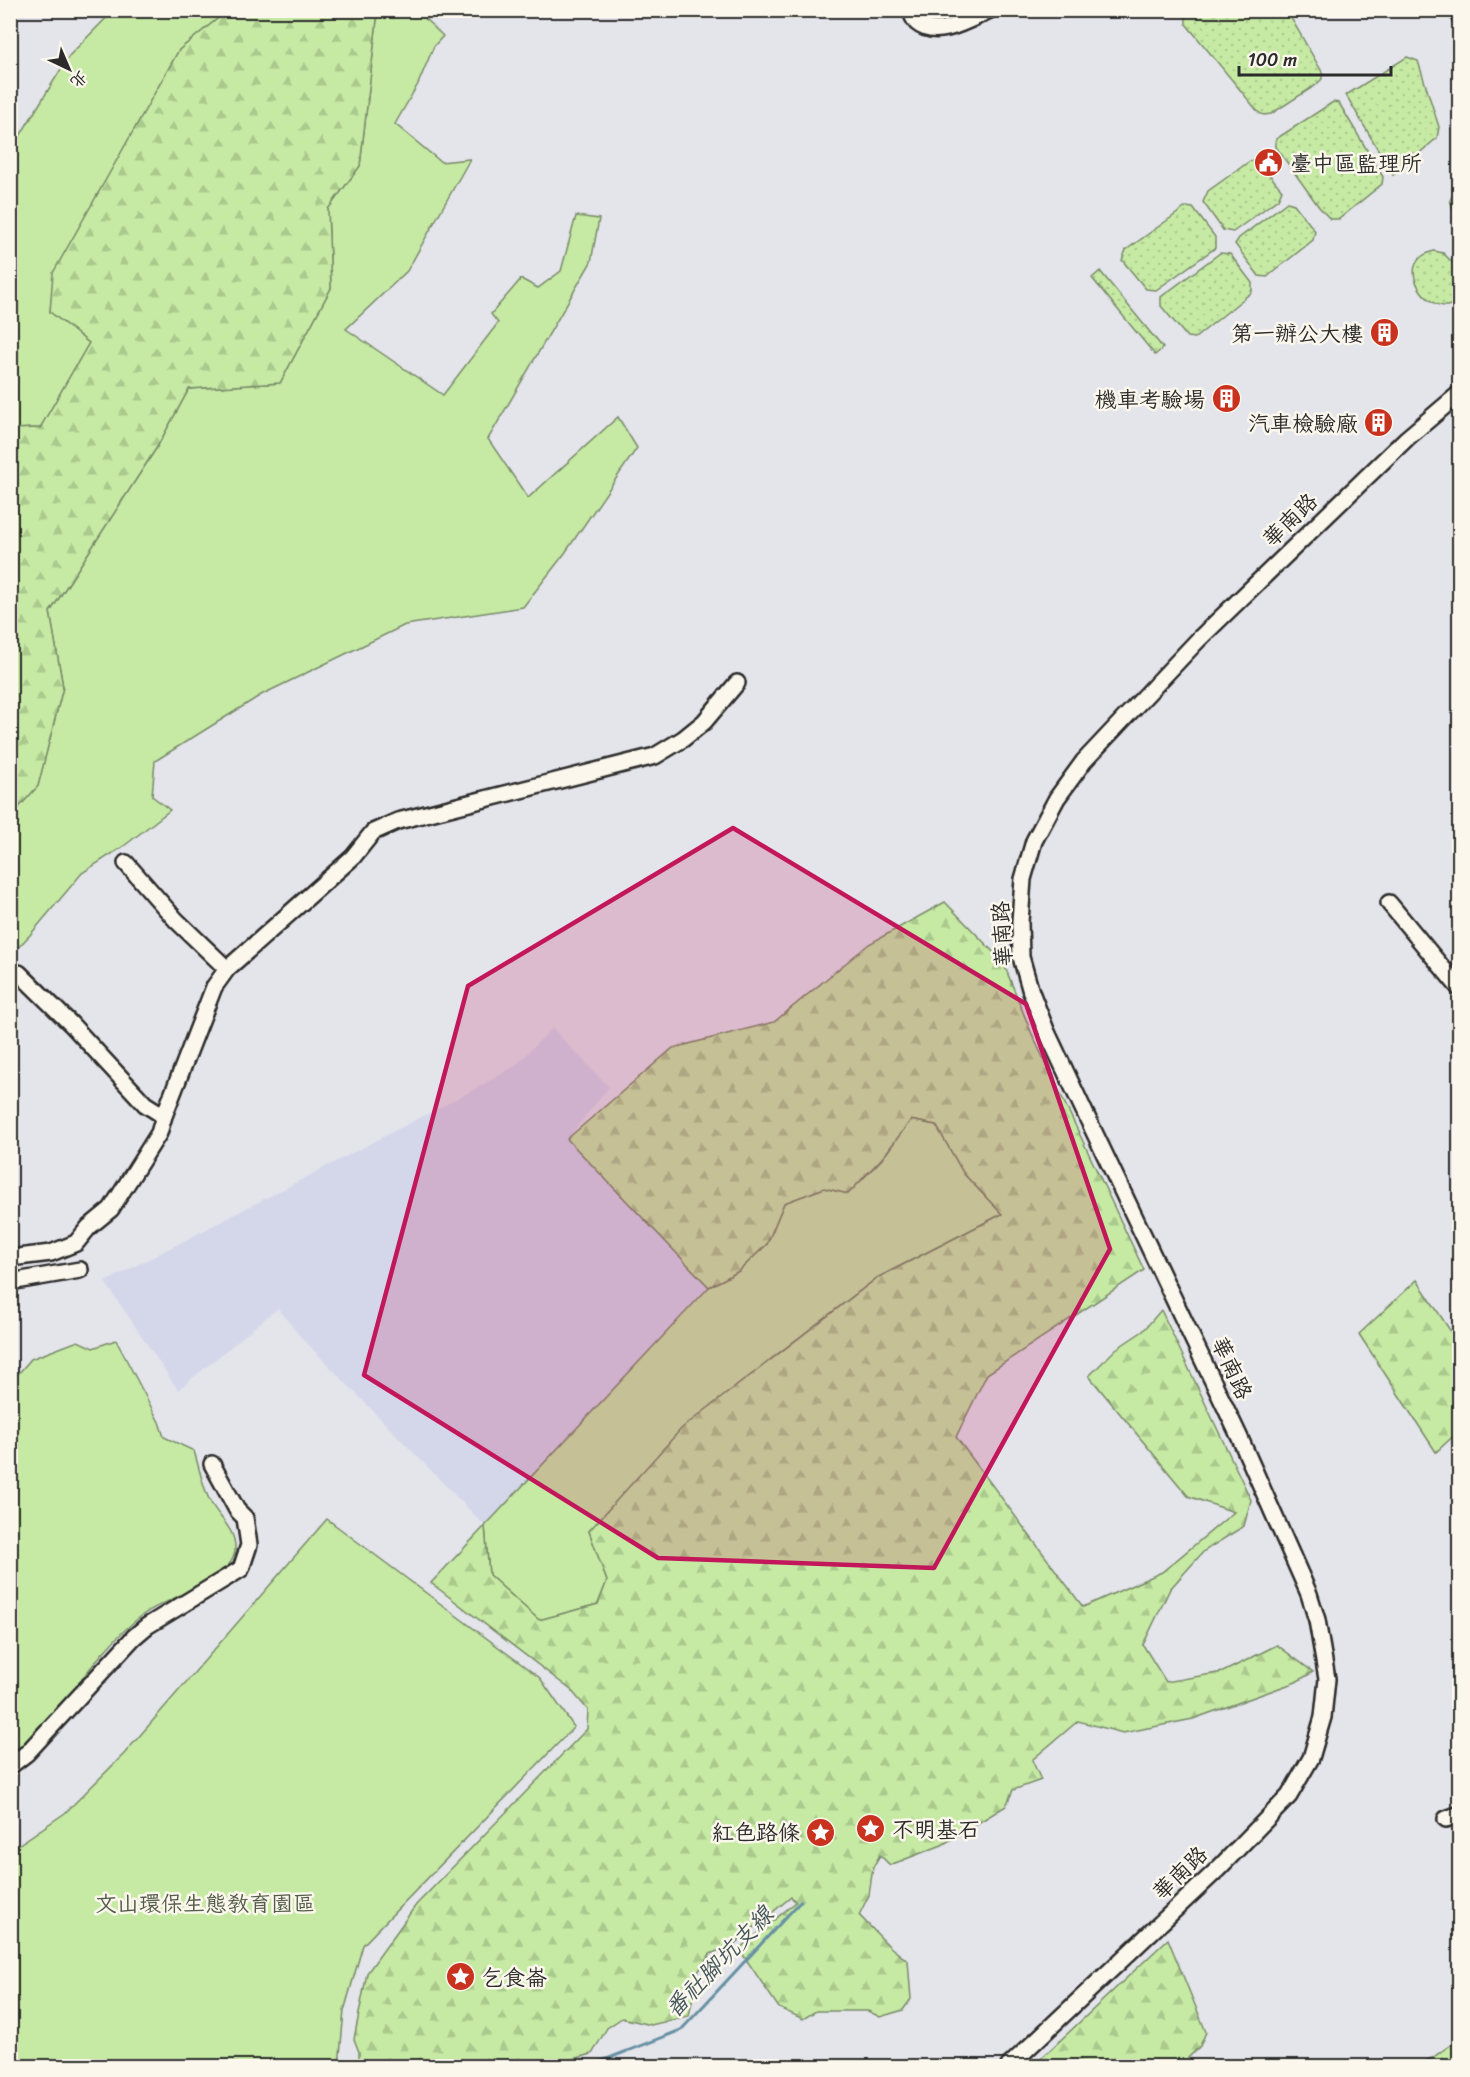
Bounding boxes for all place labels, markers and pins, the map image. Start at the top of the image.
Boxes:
place label: 臺中區監理所 [1290,144,1422,183]
public building icon: 臺中區監理所 [1253,147,1285,179]
place label: 第一辦公大樓 [1231,314,1363,353]
building icon: 第一辦公大樓 [1368,317,1400,349]
place label: 機車考驗場 [1095,380,1205,419]
building icon: 機車考驗場 [1210,383,1242,415]
place label: 汽車檢驗廠 [1248,404,1358,443]
building icon: 汽車檢驗廠 [1363,407,1395,439]
place label: 不明基石 [892,1810,980,1849]
place label: 紅色路條 [712,1813,800,1852]
place icon: 不明基石 [855,1813,887,1845]
place icon: 紅色路條 [805,1816,837,1848]
place label: 乞食崙 [481,1958,547,1997]
place icon: 乞食崙 [444,1961,476,1993]

